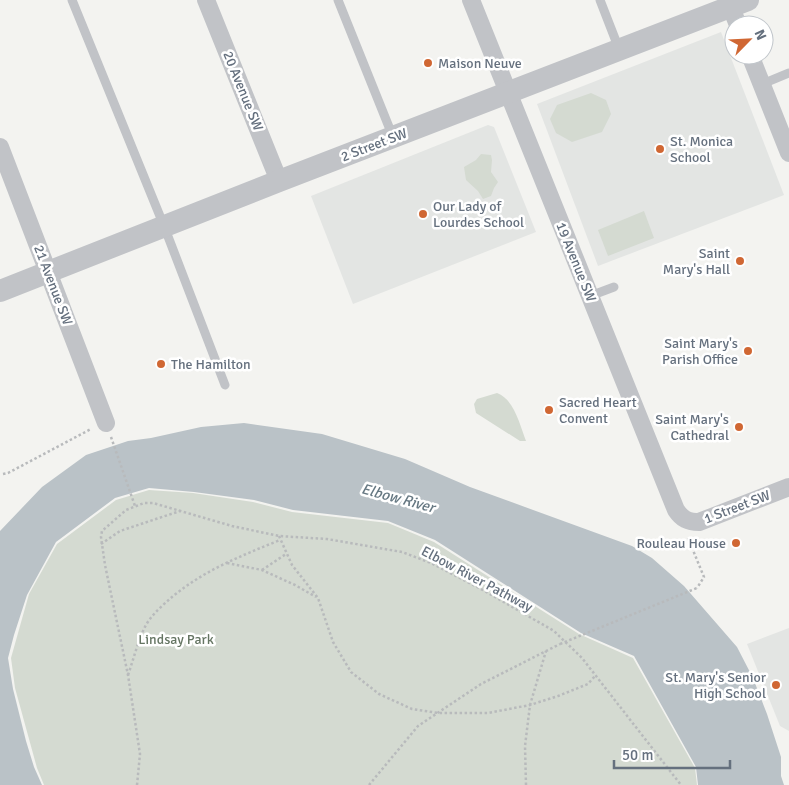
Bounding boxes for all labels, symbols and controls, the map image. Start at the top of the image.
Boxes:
north arrow [724,15,774,65]
text: N [751,27,770,43]
street label: 20 Avenue SW [219,49,267,133]
place label: Maison Neuve [438,55,522,72]
marker: Maison Neuve [422,57,434,69]
street label: 2 Street SW [338,125,410,165]
place label: St. Monica School [670,133,733,166]
marker: St. Monica School [654,143,666,155]
place label: Our Lady of Lourdes School [433,198,524,231]
marker: Our Lady of Lourdes School [417,208,429,220]
street label: 19 Avenue SW [552,220,600,304]
street label: 21 Avenue SW [30,243,76,328]
place label: Saint Mary's Hall [663,245,730,278]
marker: Saint Mary's Hall [734,255,746,267]
place label: Saint Mary's Parish Office [662,335,738,368]
marker: Saint Mary's Parish Office [742,345,754,357]
place label: The Hamilton [171,356,251,373]
marker: The Hamilton [155,358,167,370]
place label: Sacred Heart Convent [559,394,637,427]
marker: Sacred Heart Convent [543,404,555,416]
place label: Saint Mary's Cathedral [655,411,729,444]
marker: Saint Mary's Cathedral [733,421,745,433]
water label: Elbow River [359,480,439,517]
street label: 1 Street SW [701,487,773,527]
place label: Rouleau House [637,535,726,552]
marker: Rouleau House [730,537,742,549]
street label: Elbow River Pathway [418,542,536,616]
park label: Lindsay Park [138,631,214,648]
place label: St. Mary's Senior High School [665,669,767,702]
marker: St. Mary's Senior High School [770,679,782,691]
scale bar [614,738,730,770]
text: 50 m [622,746,653,764]

